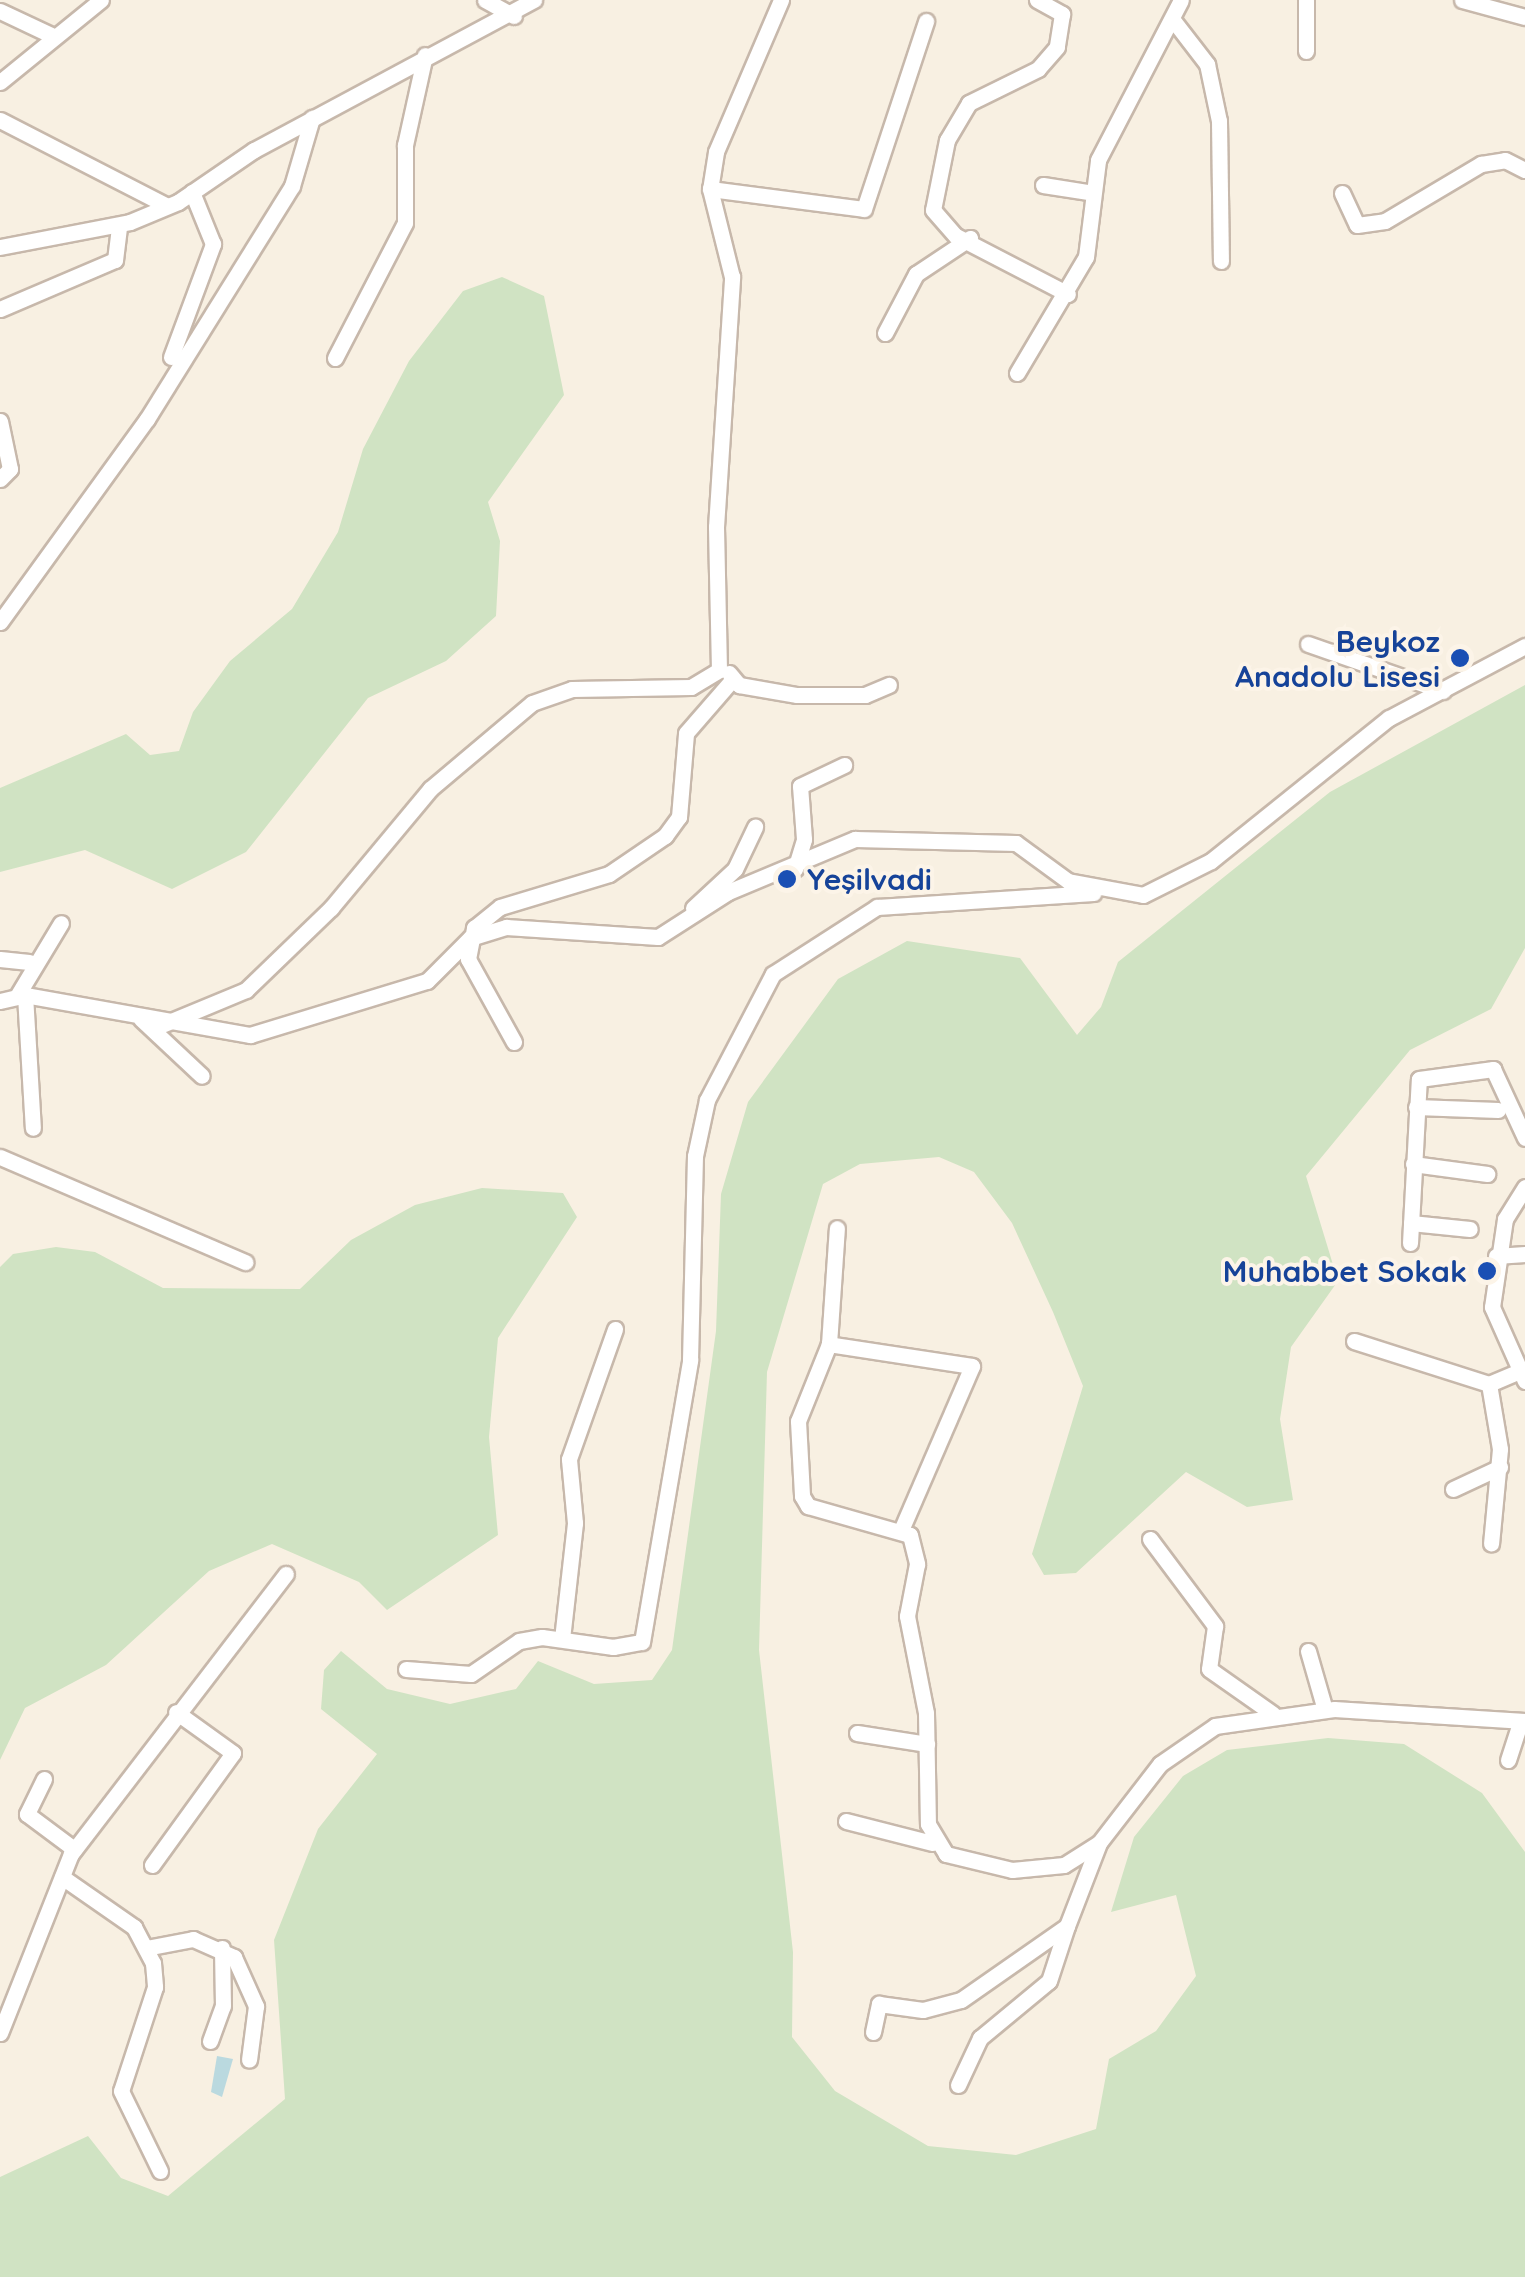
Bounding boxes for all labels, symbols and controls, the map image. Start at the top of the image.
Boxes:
place label: Beykoz Anadolu Lisesi [1235,623,1440,694]
marker: Beykoz Anadolu Lisesi [1449,647,1471,669]
place label: Yeşilvadi [807,861,932,897]
marker: Yeşilvadi [776,868,798,890]
place label: Muhabbet Sokak [1223,1253,1467,1289]
marker: Muhabbet Sokak [1476,1260,1498,1282]

